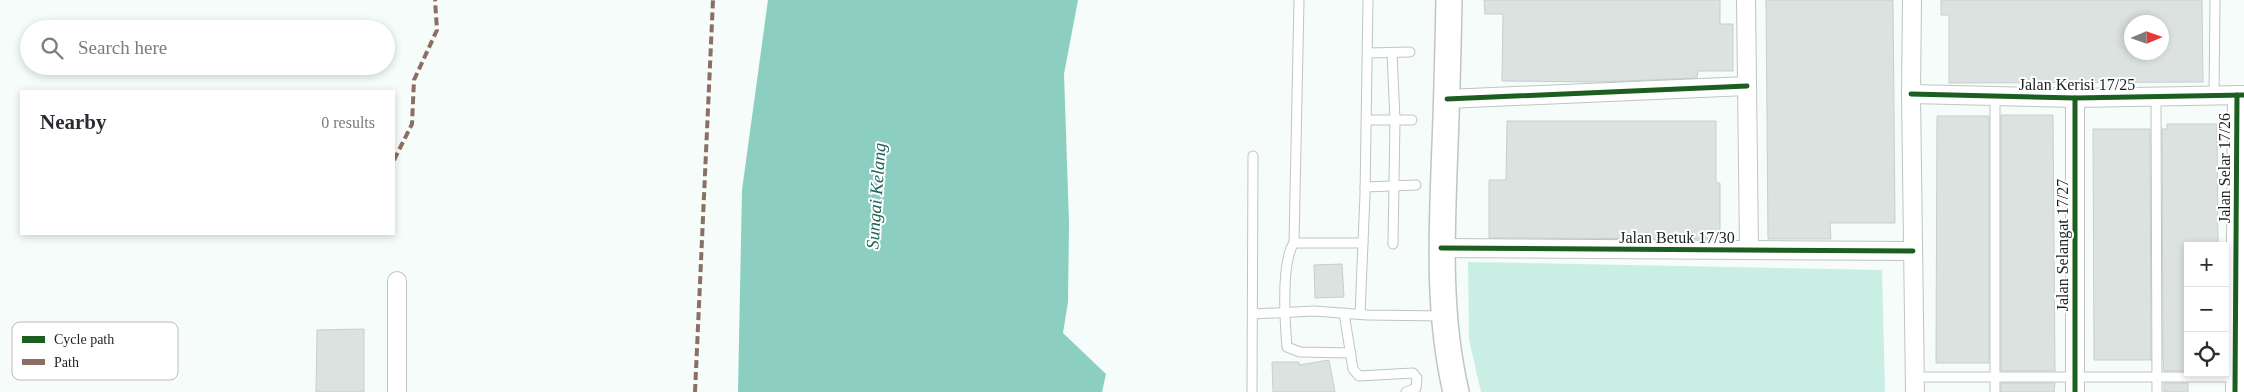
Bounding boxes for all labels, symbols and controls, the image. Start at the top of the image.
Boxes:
north arrow [2124,15,2169,60]
search box [20,20,395,75]
icon: search [38,34,66,62]
text: Search here [78,37,167,58]
street label: Jalan Kerisi 17/25 [2019,76,2135,93]
text: Nearby [40,110,107,134]
street label: Jalan Selar 17/26 [2216,113,2233,223]
text: 0 results [321,114,375,131]
water label: Sungai Kelang [862,142,890,250]
street label: Jalan Selangat 17/27 [2054,179,2072,311]
street label: Jalan Betuk 17/30 [1619,229,1735,246]
map controls [2184,242,2229,377]
button: + [2184,242,2229,287]
button: − [2184,287,2229,332]
legend [12,322,178,380]
text: Cycle path [54,332,114,347]
button: locate [2184,332,2229,377]
text: Path [54,355,79,370]

